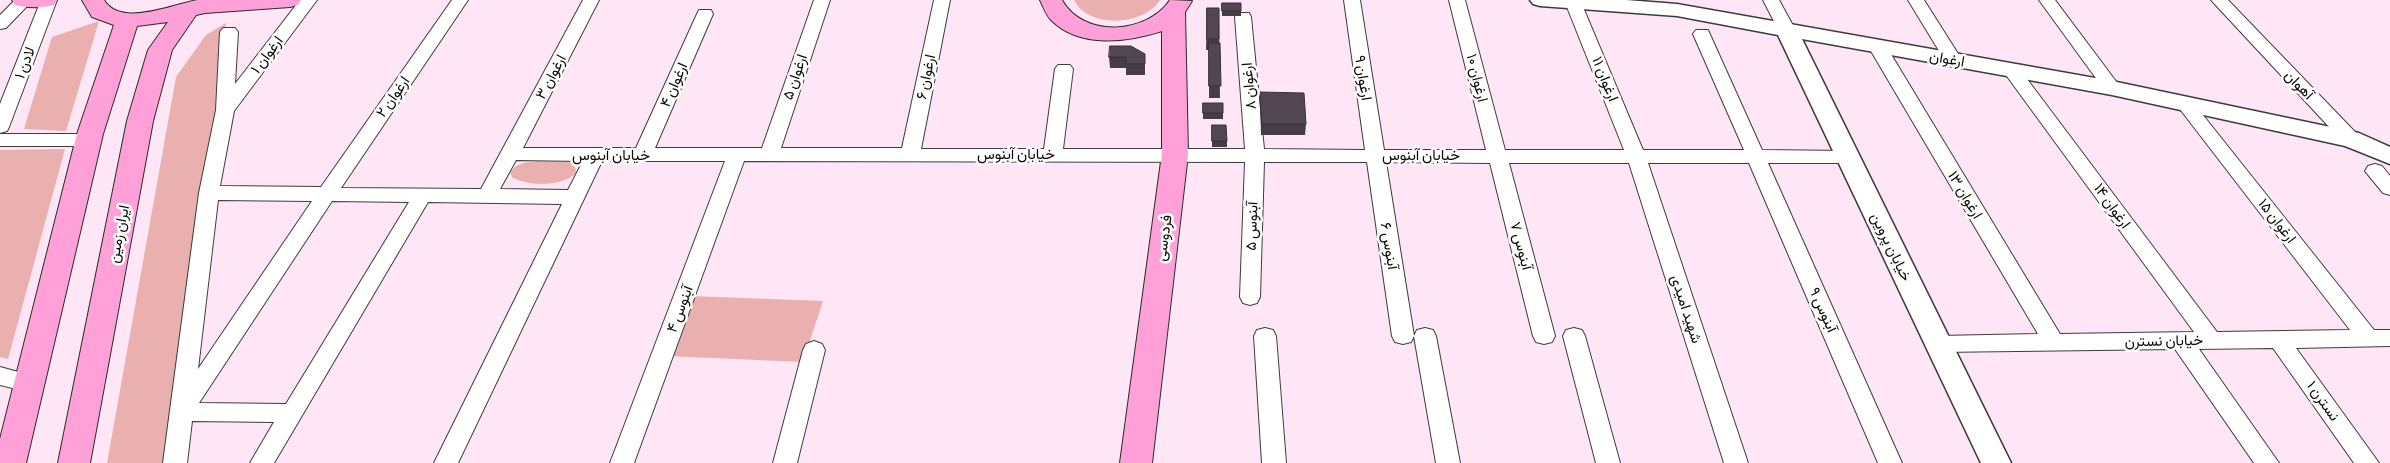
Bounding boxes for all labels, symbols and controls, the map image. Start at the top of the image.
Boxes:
street label: ارغوان ۱ [247,33,287,77]
street label: لادن ۱ [11,44,39,82]
street label: ارغوان [1928,47,1966,71]
street label: ارغوان ۳ [532,51,570,103]
street label: ارغوان ۵ [779,52,811,102]
street label: ارغوان ۱۰ [1462,52,1492,104]
street label: ارغوان ۶ [912,53,940,101]
street label: ارغوان ۹ [1351,54,1375,102]
street label: ارغوان ۱۱ [1588,54,1622,104]
street label: ارغوان ۴ [656,60,692,110]
street label: ارغوان ۸ [1238,62,1260,110]
street label: آهوان [2281,66,2317,104]
street label: ارغوان ۲ [372,73,414,121]
street label: خیابان آبنوس [977,145,1055,163]
street label: خیابان آبنوس [572,146,650,164]
street label: خیابان آبنوس [1382,146,1460,164]
street label: ارغوان ۱۳ [1944,168,1986,222]
street label: ارغوان ۱۴ [2090,180,2134,232]
street label: ارغوان ۱۵ [2254,195,2300,247]
street label: آبنوس ۵ [1242,201,1262,251]
street label: ایران زمین [105,204,133,264]
street label: خیابان پروین [1867,210,1915,284]
street label: فردوسی [1152,214,1176,262]
street label: آبنوس ۷ [1506,220,1536,272]
street label: آبنوس ۶ [1376,221,1402,271]
street label: شهید امیدی [1666,272,1706,346]
street label: آبنوس ۴ [663,283,697,335]
street label: آبنوس ۹ [1805,285,1841,335]
street label: خیابان نسترن [2125,331,2203,351]
street label: نسترن ۱ [2303,377,2343,425]

